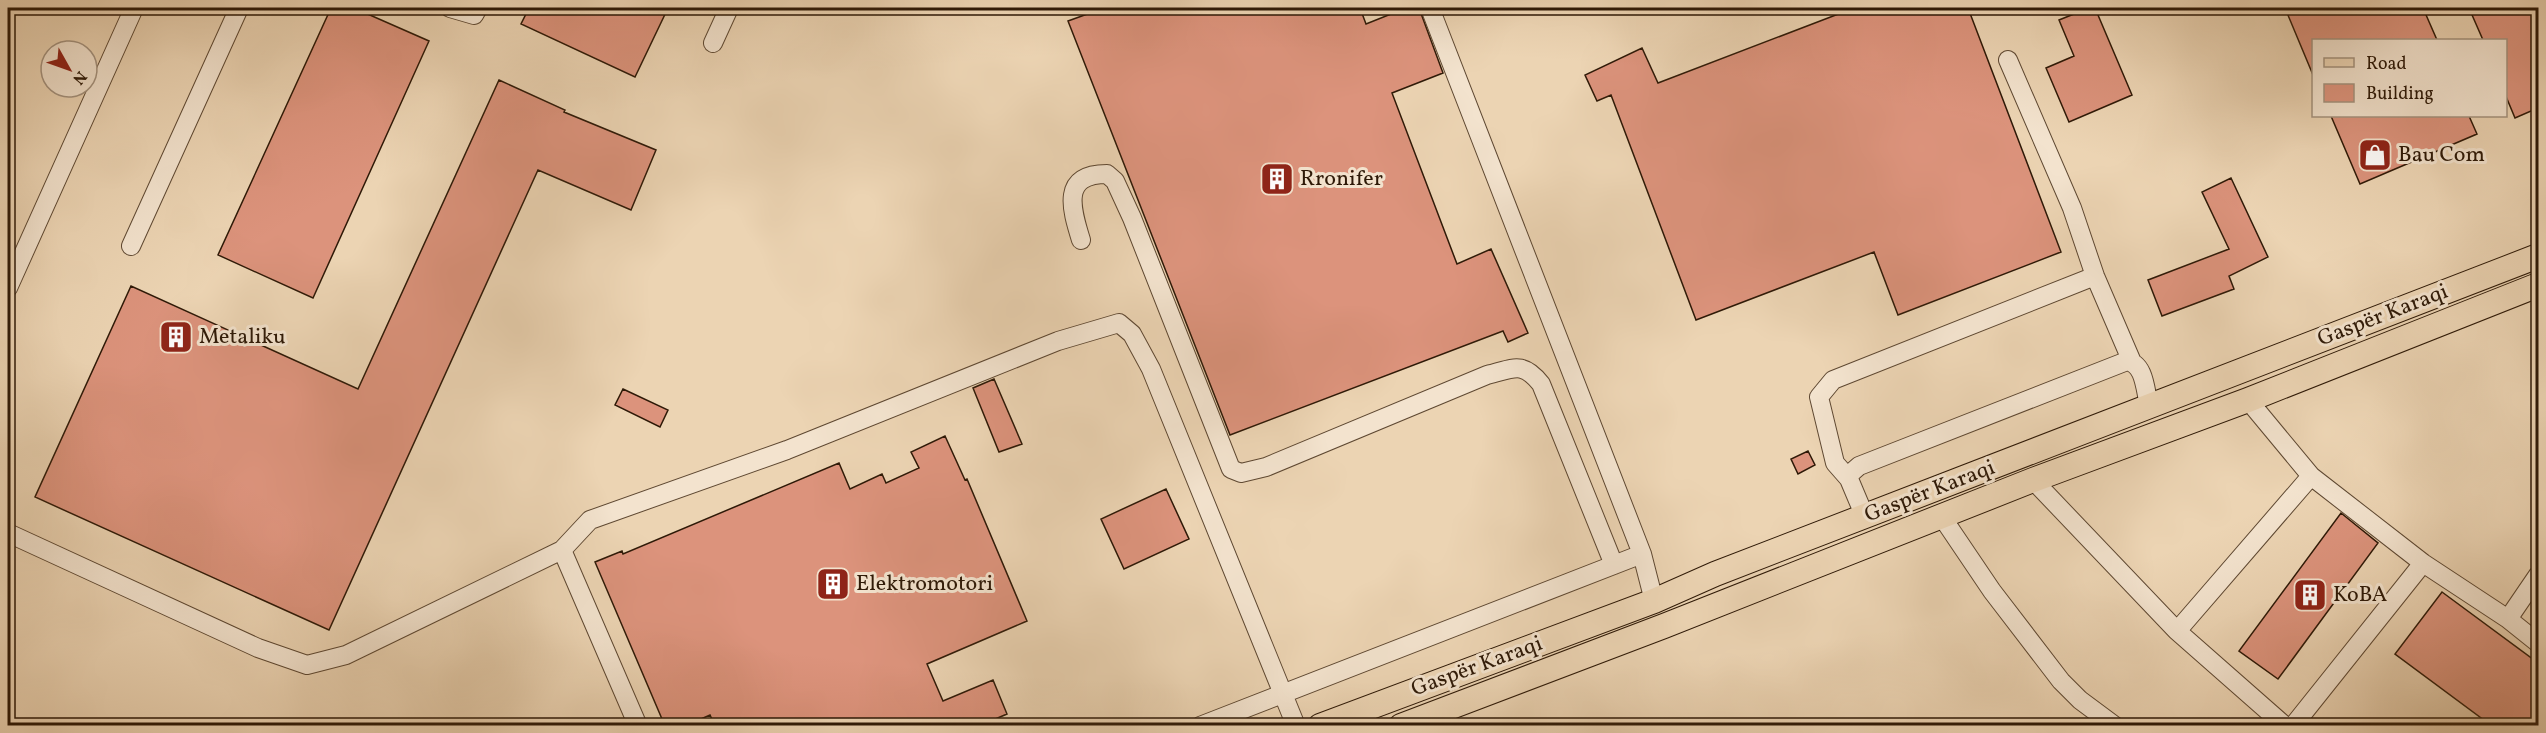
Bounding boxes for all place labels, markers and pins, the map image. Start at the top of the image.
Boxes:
shop icon: Bau Com [2357,137,2393,173]
place label: Bau Com [2398,140,2485,171]
building icon: Rronifer [1259,161,1295,197]
place label: Rronifer [1300,164,1383,195]
building icon: Metaliku [158,319,194,355]
place label: Metaliku [199,322,286,353]
building icon: Elektromotori [815,566,851,602]
place label: Elektromotori [856,569,993,600]
building icon: KoBA [2292,577,2328,613]
place label: KoBA [2333,580,2387,611]

